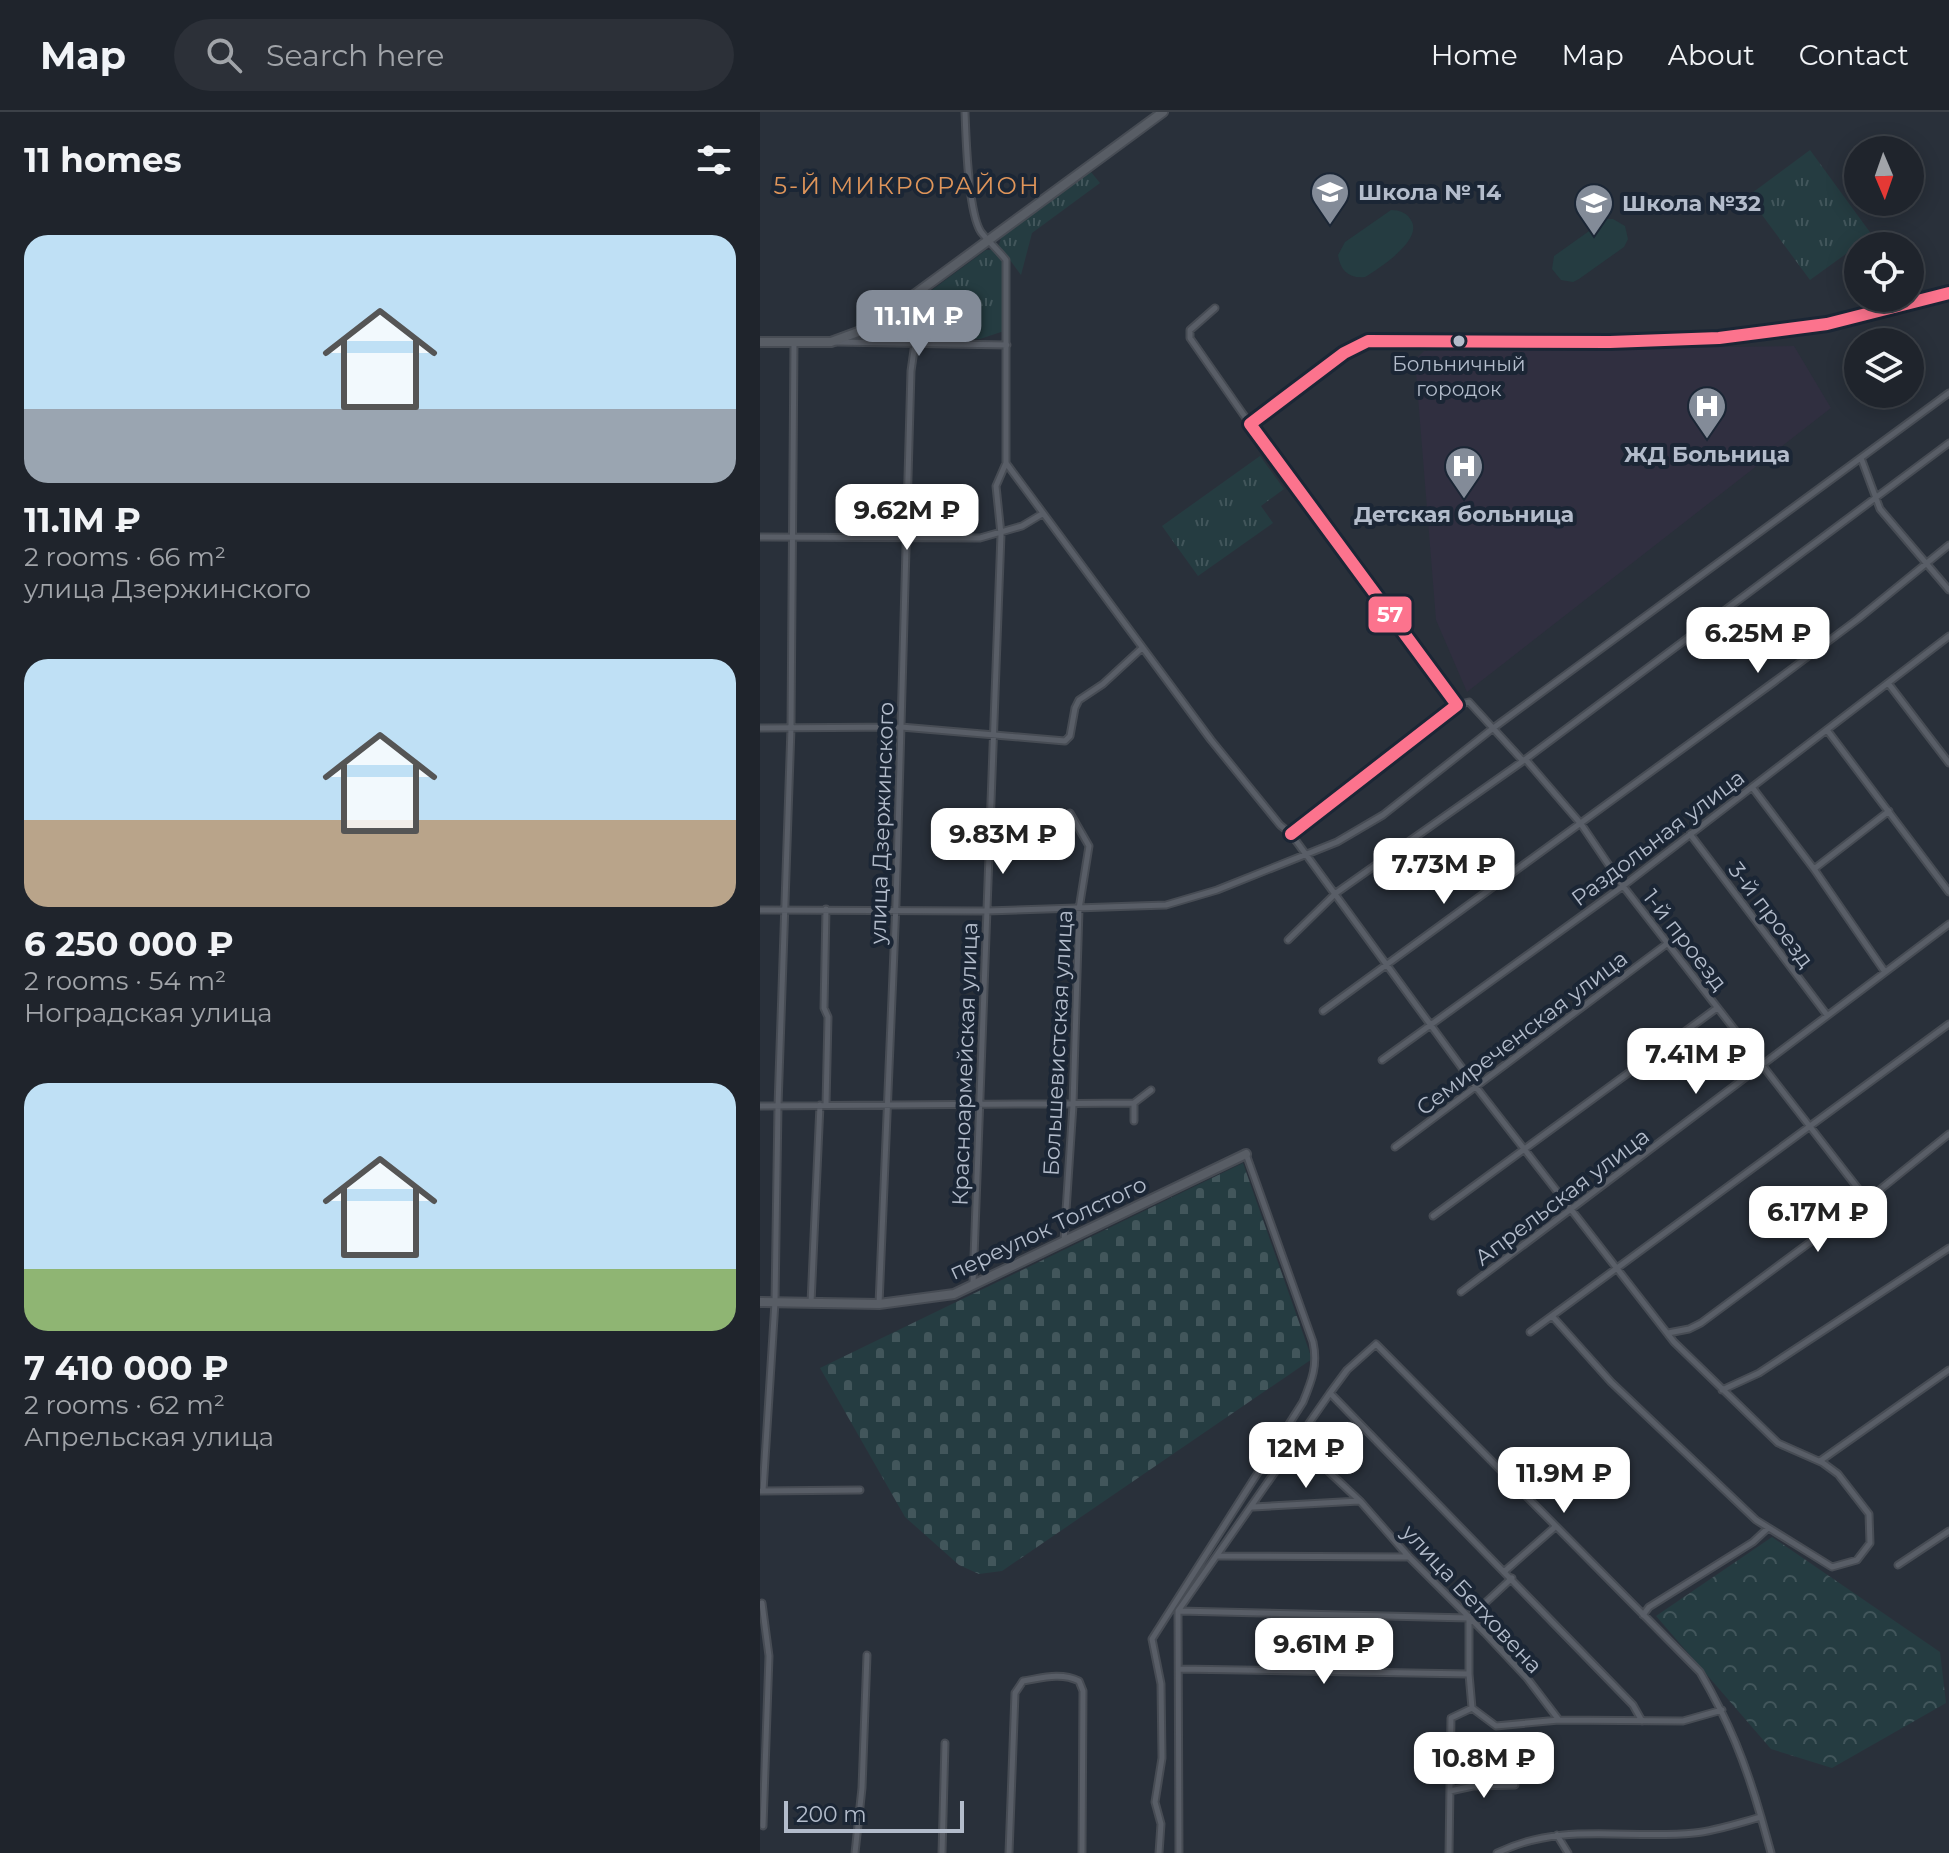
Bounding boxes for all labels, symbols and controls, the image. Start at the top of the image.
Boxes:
search box [174,19,734,91]
text: Map [40,32,126,79]
icon: search [202,33,246,77]
text: Search here [266,37,444,74]
text: Home [1431,38,1518,72]
text: Map [1562,38,1624,72]
text: About [1668,38,1755,72]
text: Contact [1799,38,1909,72]
north arrow [1844,136,1924,216]
map controls [1844,136,1924,408]
icon: filters [692,138,736,182]
text: 11 homes [24,139,182,181]
district label: 5-Й МИКРОРАЙОН [773,171,1041,200]
school or university icon: Школа № 14 [1309,171,1351,226]
place label: Школа № 14 [1358,179,1501,206]
school or university icon: Школа №32 [1573,182,1615,237]
place label: Школа №32 [1622,190,1761,217]
button: locate [1844,232,1924,312]
icon: home [308,287,452,431]
pin: 11.1M ₽ [845,290,993,358]
text: 11.1M ₽ [874,300,964,332]
button: layers [1844,328,1924,408]
marker: Больничный городок [1451,333,1467,349]
place label: Больничный городок [1392,352,1526,401]
hospital icon: ЖД Больница [1686,385,1728,440]
place label: ЖД Больница [1624,441,1790,468]
hospital icon: Детская больница [1443,445,1485,500]
pin: 9.62M ₽ [833,484,981,552]
text: 9.62M ₽ [854,494,960,526]
text: 11.1M ₽ [24,499,141,541]
place label: Детская больница [1354,501,1574,528]
text: 2 rooms · 66 m² [24,541,226,573]
text: улица Дзержинского [24,573,311,605]
line badge: 57 [1367,595,1413,634]
text: 57 [1377,601,1403,628]
pin: 6.25M ₽ [1684,607,1832,675]
text: 6.25M ₽ [1704,617,1812,649]
street label: улица Дзержинского [864,701,900,946]
icon: home [308,711,452,855]
street label: Раздольная улица [1566,764,1750,912]
pin: 9.83M ₽ [929,808,1077,876]
text: 9.83M ₽ [949,818,1057,850]
pin: 7.73M ₽ [1370,838,1518,906]
text: 7.73M ₽ [1392,848,1496,880]
street label: 3-й проезд [1723,857,1819,973]
street label: 1-й проезд [1637,884,1733,996]
street label: Большевистская улица [1038,909,1078,1177]
street label: Красноармейская улица [947,922,983,1206]
text: 6 250 000 ₽ [24,923,234,965]
street label: Семиреченская улица [1411,945,1633,1121]
text: 2 rooms · 54 m² [24,965,226,997]
text: Ноградская улица [24,997,272,1029]
pin: 7.41M ₽ [1622,1028,1770,1096]
text: 7.41M ₽ [1645,1038,1747,1070]
street label: Апрельская улица [1469,1123,1655,1271]
icon: home [308,1135,452,1279]
street label: переулок Толстого [945,1170,1151,1286]
pin: 6.17M ₽ [1744,1186,1892,1254]
text: 6.17M ₽ [1767,1196,1869,1228]
text: 7 410 000 ₽ [24,1347,229,1389]
text: 2 rooms · 62 m² [24,1389,225,1421]
text: Апрельская улица [24,1421,274,1453]
pin: 12M ₽ [1250,1422,1362,1490]
text: 12M ₽ [1267,1432,1345,1464]
pin: 11.9M ₽ [1490,1447,1638,1515]
text: 11.9M ₽ [1516,1457,1612,1489]
street label: улица Бетховена [1395,1518,1548,1679]
pin: 9.61M ₽ [1250,1618,1398,1686]
text: 9.61M ₽ [1273,1628,1375,1660]
pin: 10.8M ₽ [1410,1732,1558,1800]
text: 10.8M ₽ [1432,1742,1536,1774]
scale bar [784,1797,964,1833]
text: 200 m [796,1801,867,1828]

